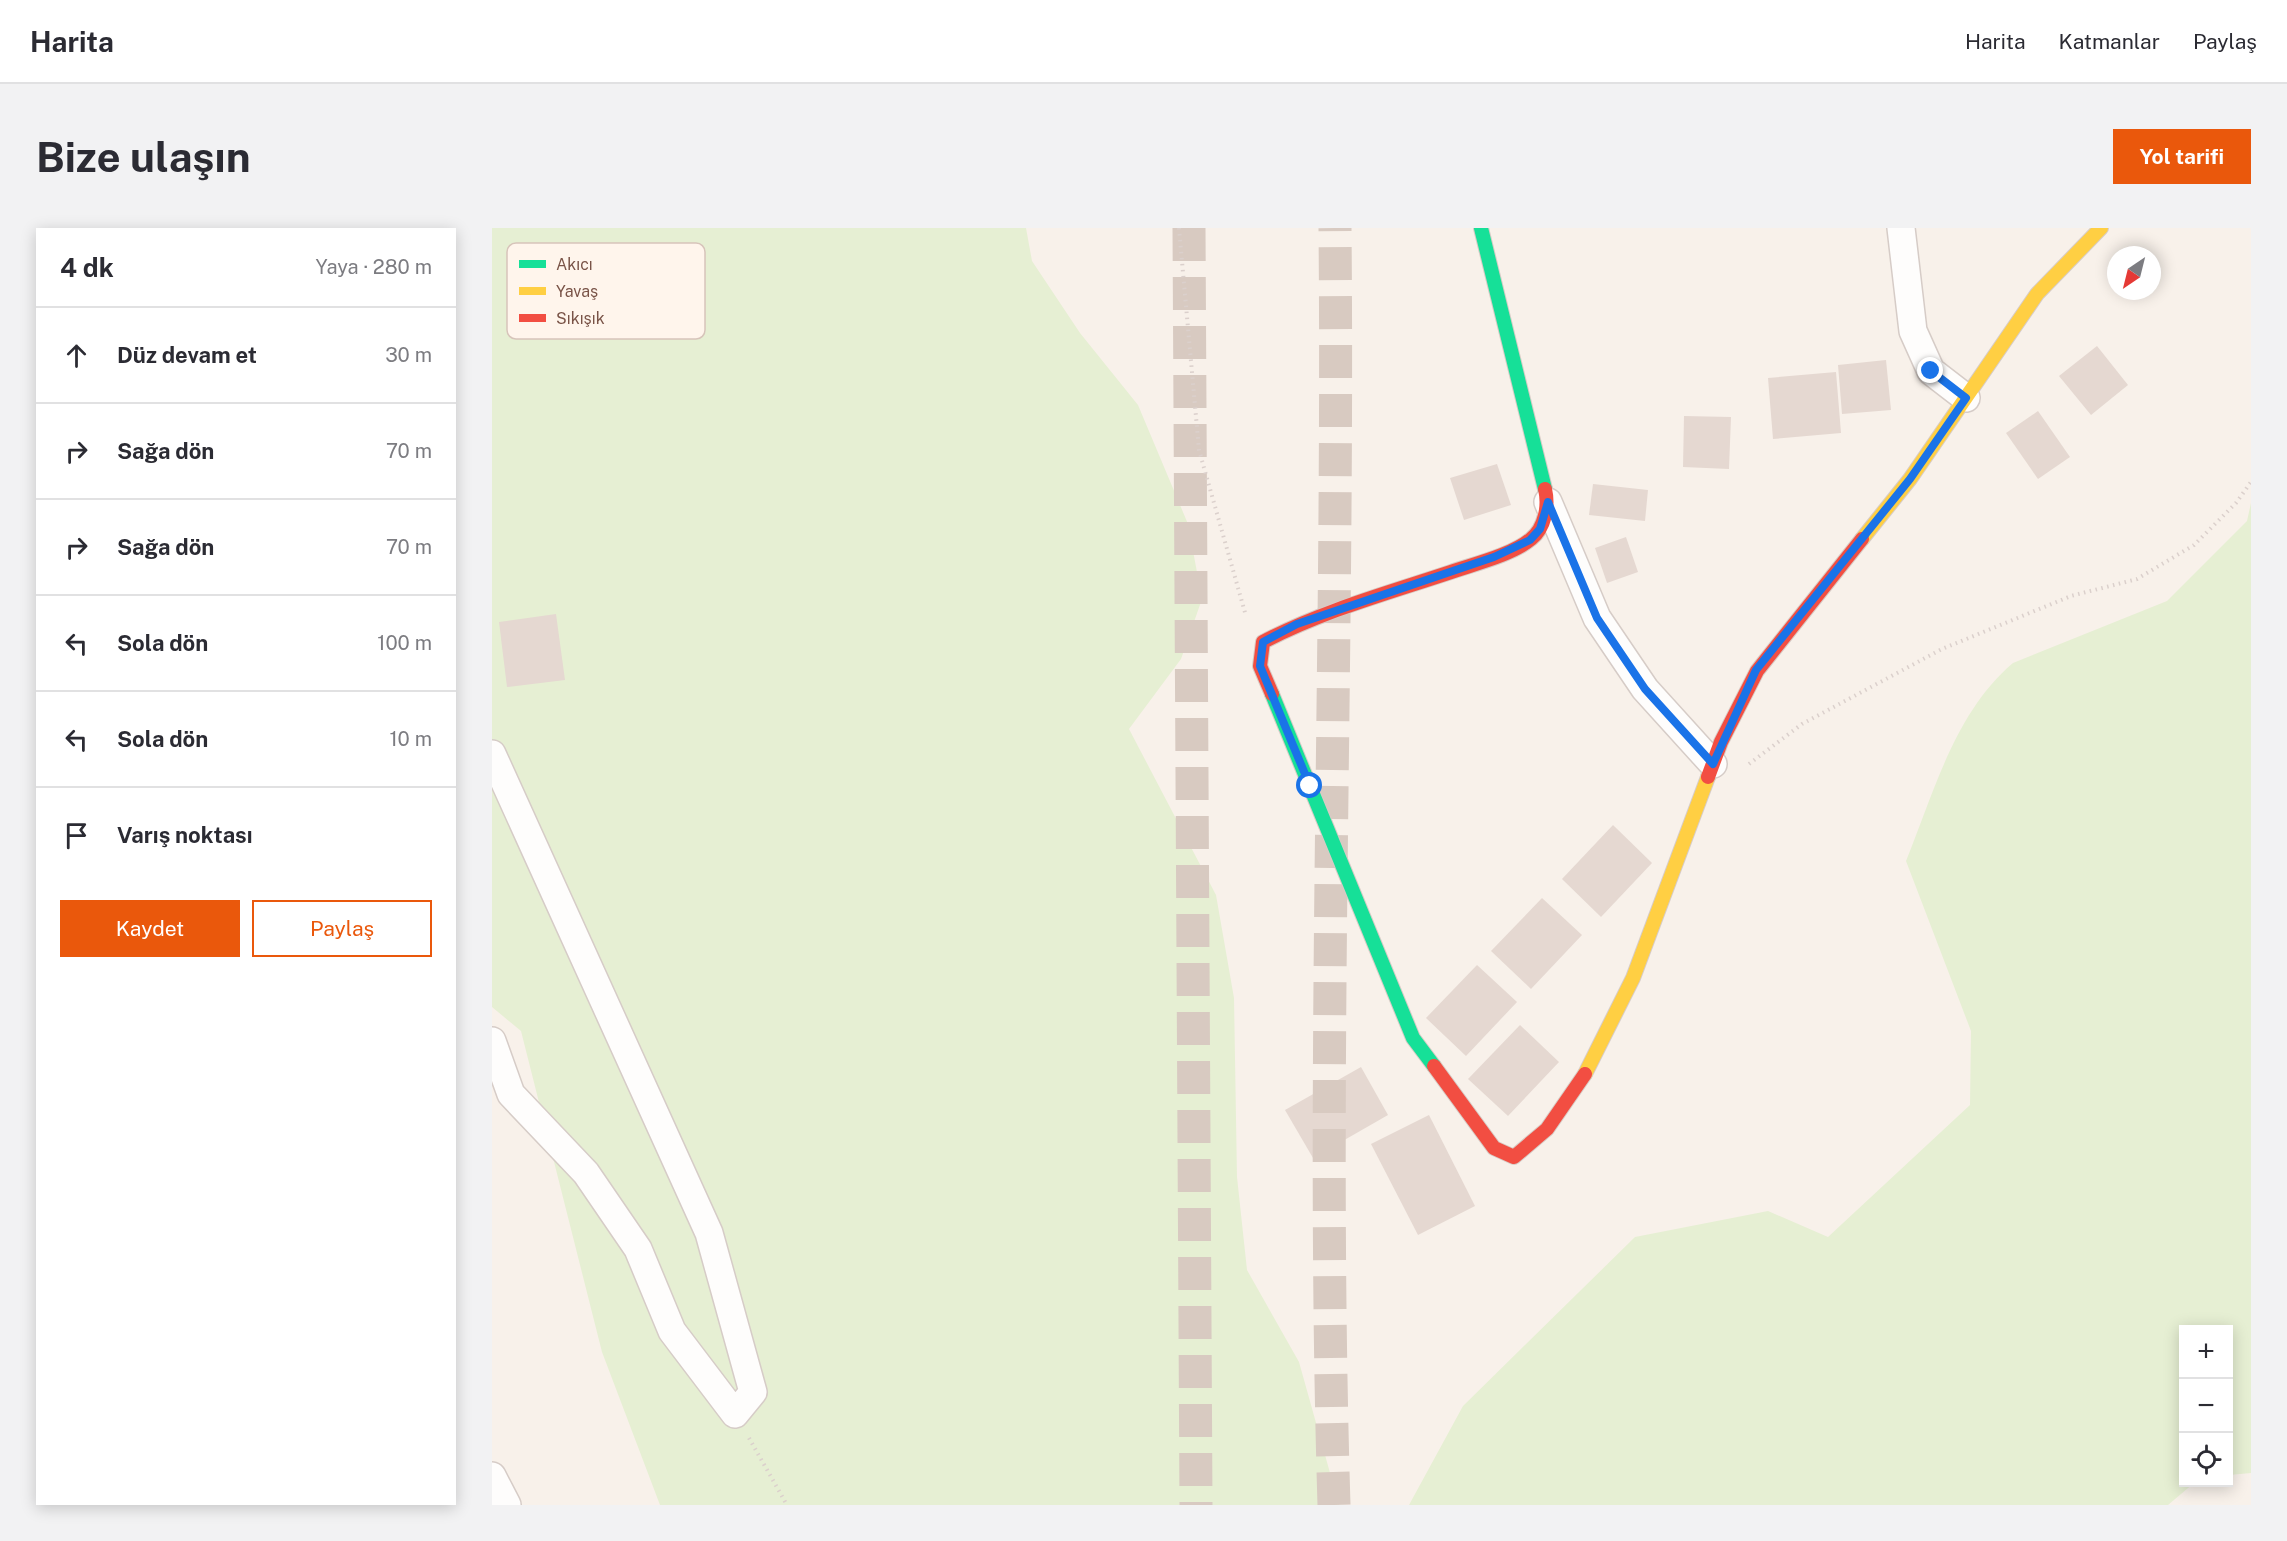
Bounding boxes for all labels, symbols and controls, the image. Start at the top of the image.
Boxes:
text: Harita [30,25,114,58]
text: Harita [1965,29,2026,54]
text: Katmanlar [2059,29,2160,54]
text: Paylaş [2193,29,2257,54]
button: Yol tarifi [2113,129,2251,184]
text: Bize ulaşın [36,132,251,181]
legend [507,243,705,339]
north arrow [2107,246,2161,300]
text: 4 dk [60,252,114,283]
text: Yaya · 280 m [316,255,432,279]
text: Akıcı [556,255,593,274]
text: Yavaş [556,282,598,301]
text: Sıkışık [556,309,605,328]
icon: ahead [60,339,93,372]
text: Düz devam et [117,342,257,368]
text: 30 m [385,343,432,367]
route end [1917,357,1943,383]
icon: right [60,435,93,468]
text: Sağa dön [117,438,214,464]
text: 70 m [386,439,432,463]
icon: right [60,531,93,564]
text: Sağa dön [117,534,214,560]
text: 70 m [386,535,432,559]
icon: left [60,627,93,660]
text: Sola dön [117,630,208,656]
text: 100 m [377,631,432,655]
icon: left [60,723,93,756]
text: Sola dön [117,726,208,752]
text: 10 m [389,727,432,751]
route start [1296,772,1322,798]
icon: arrive [60,819,93,852]
text: Varış noktası [117,822,252,848]
button: Kaydet [60,900,240,957]
button: Paylaş [252,900,432,957]
map controls [2179,1325,2233,1487]
button: + [2179,1325,2233,1379]
button: − [2179,1379,2233,1433]
button: locate [2179,1433,2233,1487]

